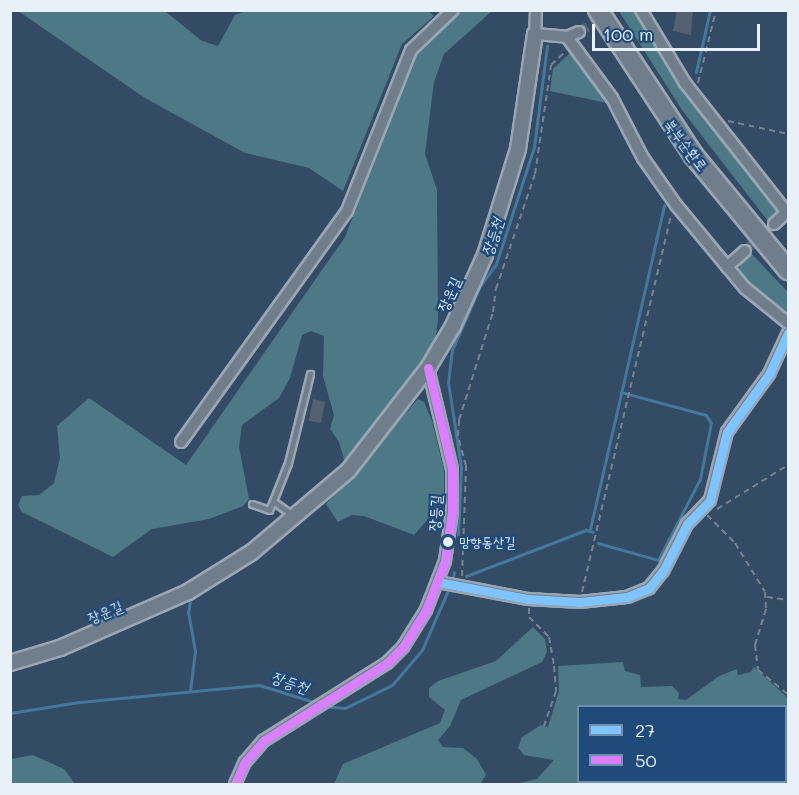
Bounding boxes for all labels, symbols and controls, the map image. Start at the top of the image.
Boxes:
scale bar [595,12,763,50]
text: 100 m [603,22,653,46]
street label: 북부순환로 [661,115,711,175]
water label: 장등천 [477,216,507,258]
street label: 장운길 [433,274,465,314]
street label: 장등길 [425,494,445,532]
place label: 망향동산길 [459,534,515,550]
marker: 망향동산길 [442,536,454,548]
street label: 장운길 [85,597,125,627]
water label: 장등천 [269,667,311,697]
legend [577,705,787,783]
text: 27 [635,718,655,742]
text: 50 [635,748,657,772]

